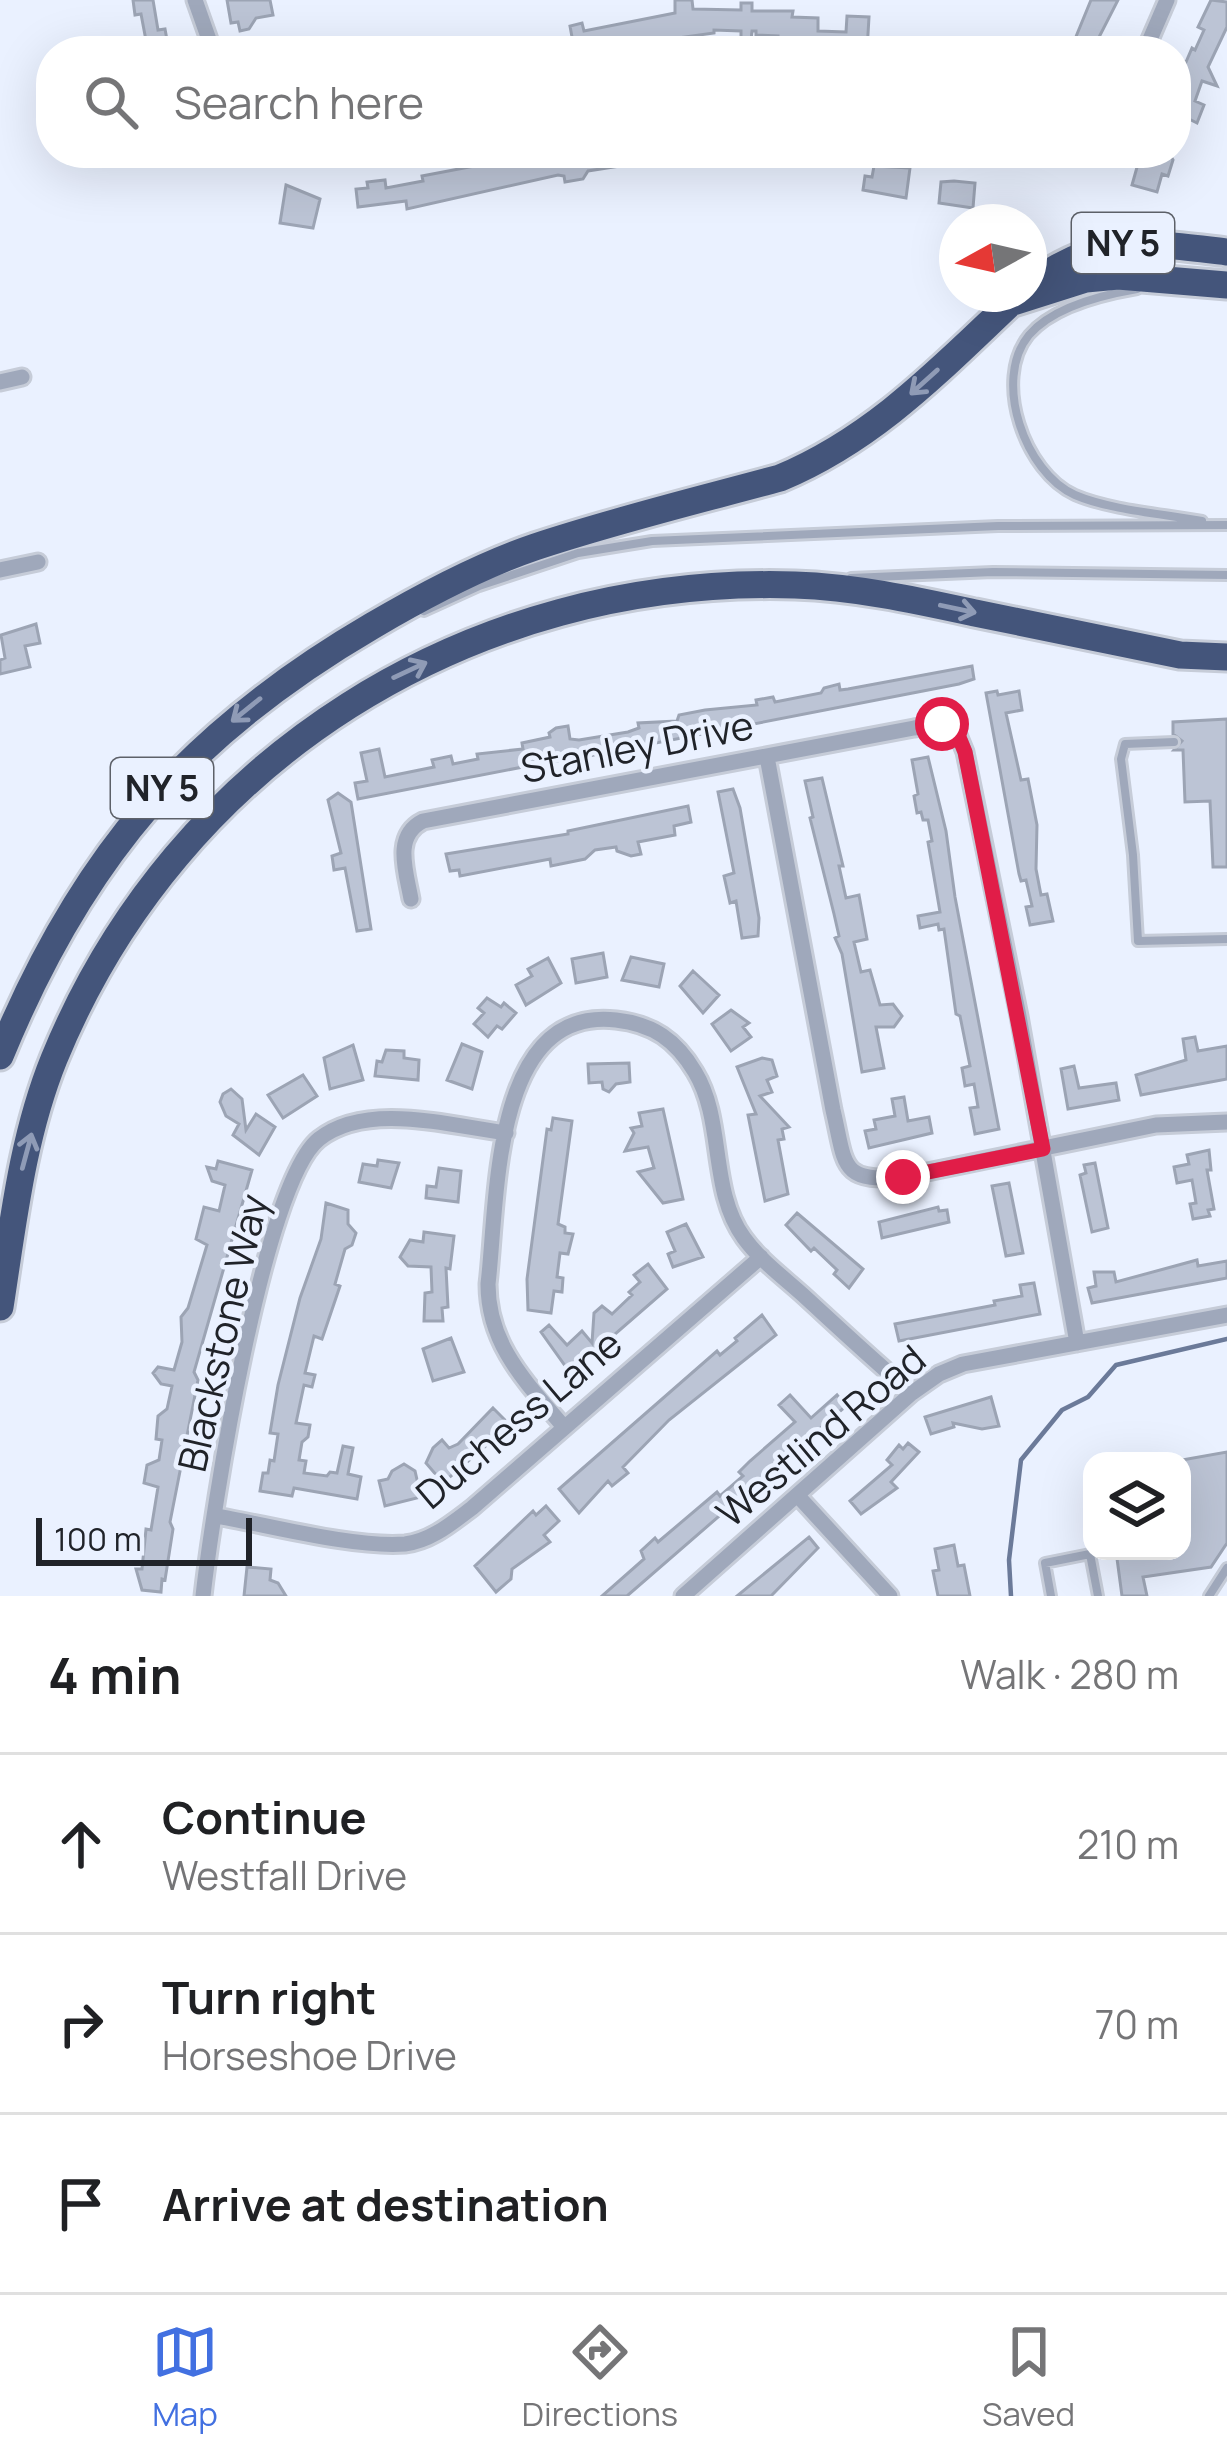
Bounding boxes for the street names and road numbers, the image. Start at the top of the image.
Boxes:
road number: NY 5 [1072,213,1174,273]
street label: Stanley Drive [516,697,758,795]
road number: NY 5 [111,758,213,818]
street label: Blackstone Way [164,1189,280,1477]
street label: Duchess Lane [404,1316,633,1520]
street label: Westlind Road [704,1332,936,1539]

